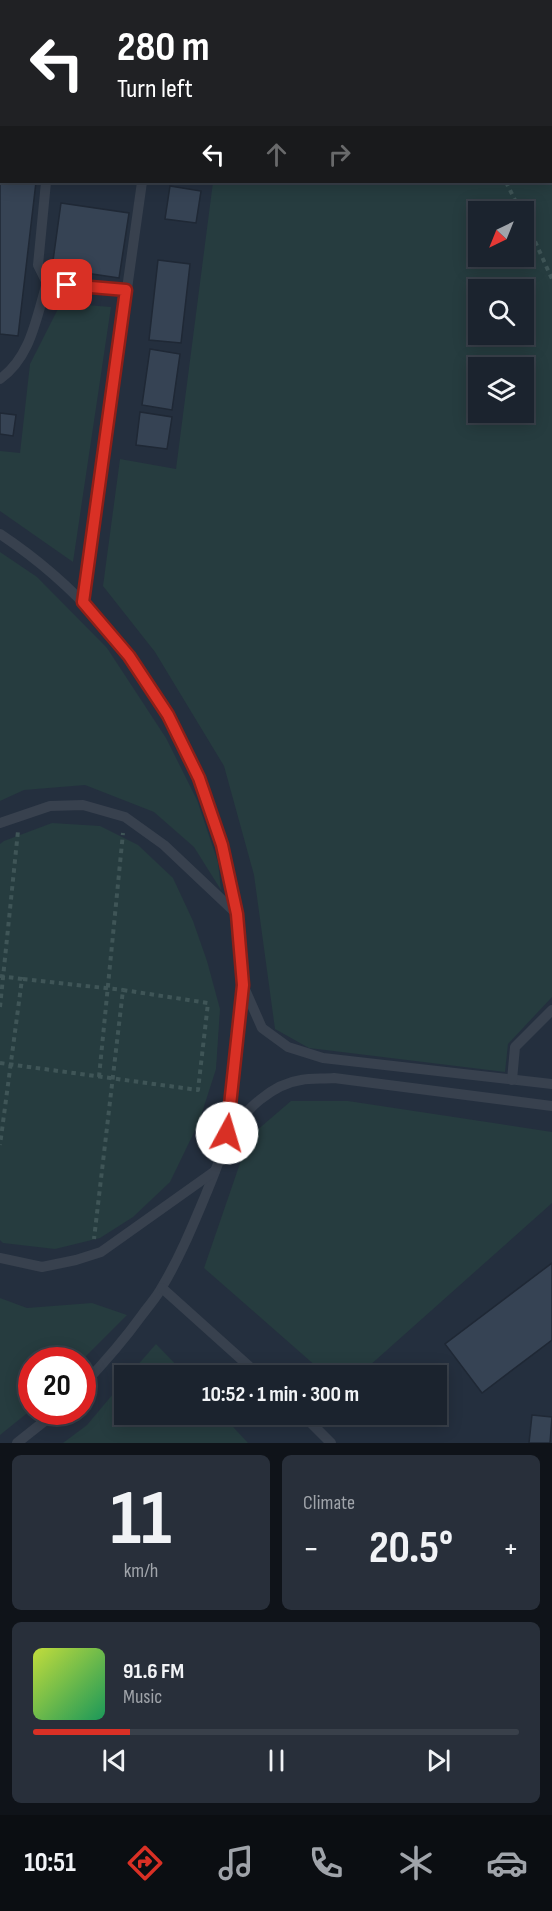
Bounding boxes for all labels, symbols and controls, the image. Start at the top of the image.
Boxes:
text: 280 m [117,22,210,73]
icon: left [18,24,96,102]
text: Turn left [117,73,193,105]
icon: left [197,138,230,171]
icon: ahead [260,138,293,171]
icon: right [323,138,356,171]
north arrow [468,201,534,267]
map controls [468,201,534,423]
pin [41,259,92,310]
icon: arrive [50,268,83,301]
button: search [468,279,534,345]
button: layers [468,357,534,423]
position arrow [195,1101,259,1165]
speed limit sign: 20 [18,1347,96,1425]
text: 10:52 · 1 min · 300 m [202,1381,359,1408]
text: 11 [110,1473,172,1566]
text: Climate [303,1491,355,1515]
text: 20.5° [369,1521,453,1576]
text: − [303,1529,319,1569]
text: + [503,1529,519,1569]
text: km/h [124,1559,158,1583]
text: 91.6 FM [123,1658,184,1685]
text: Music [123,1685,162,1709]
icon: previous [98,1744,131,1777]
icon: pause [260,1744,293,1777]
icon: next [422,1744,455,1777]
icon: directions [124,1842,166,1884]
icon: music [215,1842,257,1884]
icon: phone [305,1842,347,1884]
icon: climate [395,1842,437,1884]
icon: car [486,1842,528,1884]
text: 10:51 [24,1847,76,1879]

